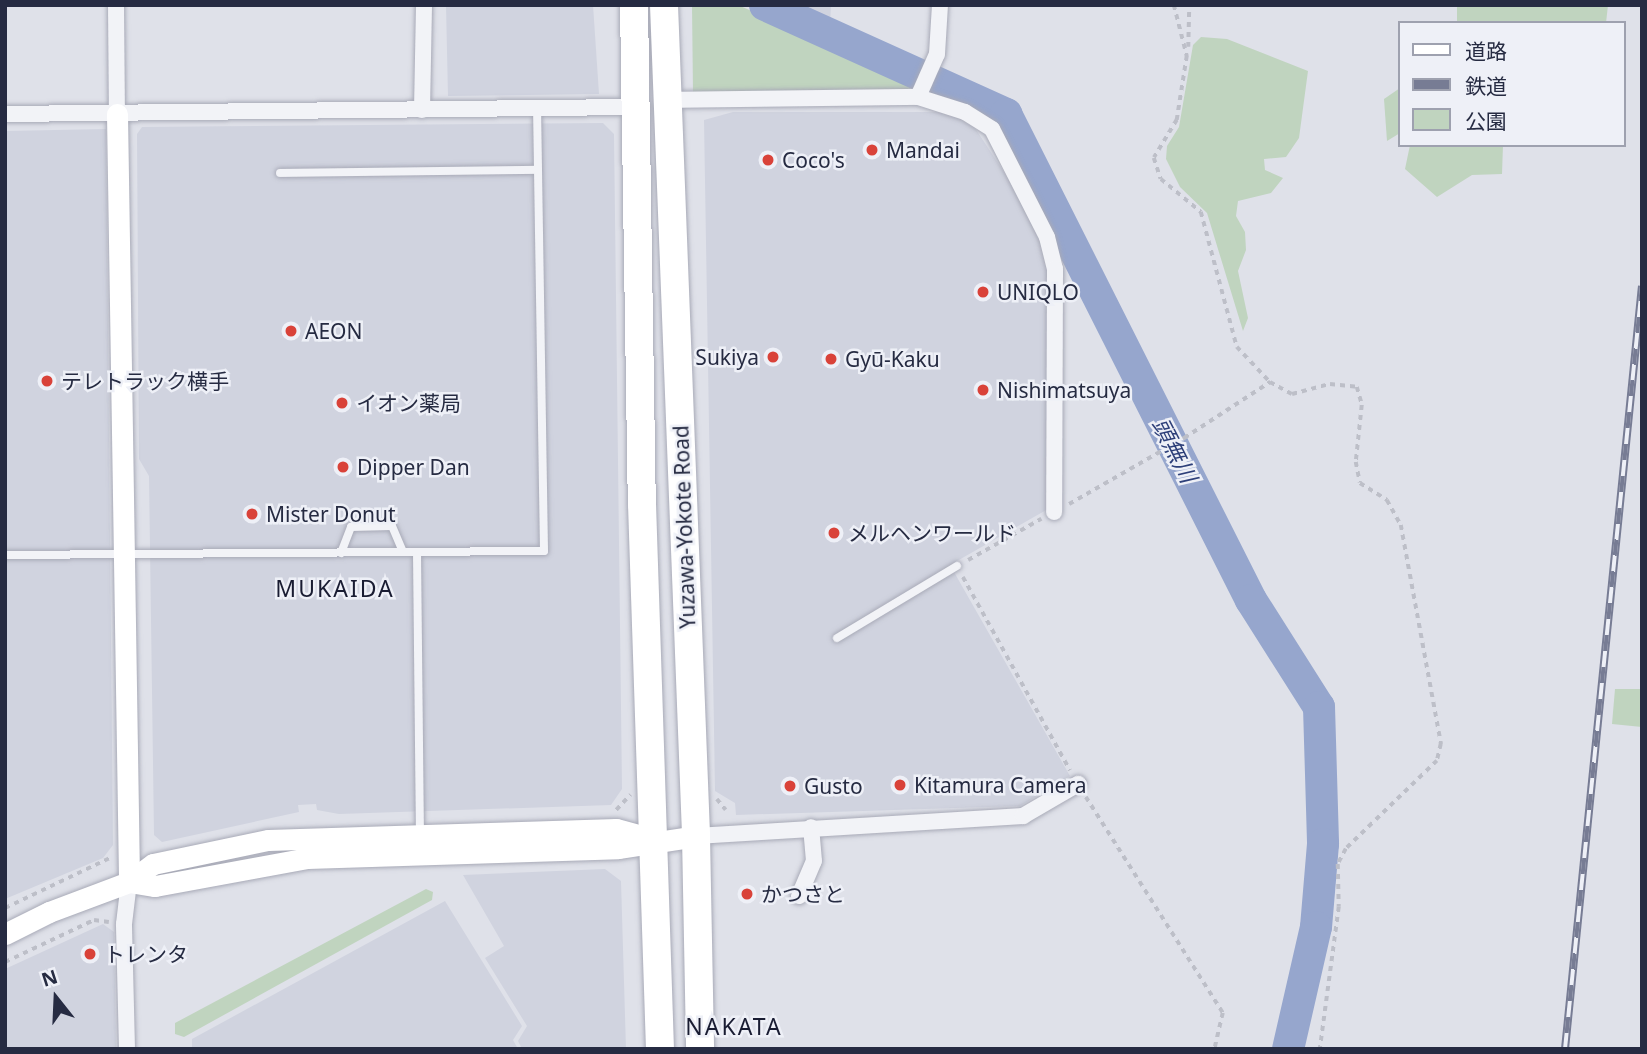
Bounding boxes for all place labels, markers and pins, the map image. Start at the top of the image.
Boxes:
place label: Mandai [886,137,960,163]
marker: Mandai [864,142,880,158]
place label: Coco's [782,147,845,173]
marker: Coco's [760,152,776,168]
place label: UNIQLO [997,279,1079,305]
marker: UNIQLO [975,284,991,300]
place label: AEON [305,318,362,344]
marker: AEON [283,323,299,339]
place label: Sukiya [695,344,759,370]
place label: Gyū-Kaku [845,346,940,372]
marker: Sukiya [765,349,781,365]
marker: Gyū-Kaku [823,351,839,367]
place label: テレトラック横手 [61,368,229,394]
marker: テレトラック横手 [39,373,55,389]
place label: Nishimatsuya [997,377,1131,403]
marker: Nishimatsuya [975,382,991,398]
place label: イオン薬局 [356,390,461,416]
marker: イオン薬局 [334,395,350,411]
place label: Dipper Dan [357,454,470,480]
marker: Dipper Dan [335,459,351,475]
place label: Mister Donut [266,501,396,527]
marker: Mister Donut [244,506,260,522]
place label: メルヘンワールド [848,520,1016,546]
marker: メルヘンワールド [826,525,842,541]
place label: Kitamura Camera [914,772,1086,798]
place label: Gusto [804,773,863,799]
marker: Kitamura Camera [892,777,908,793]
marker: Gusto [782,778,798,794]
place label: かつさと [761,881,845,907]
marker: かつさと [739,886,755,902]
place label: トレンタ [104,941,188,967]
marker: トレンタ [82,946,98,962]

